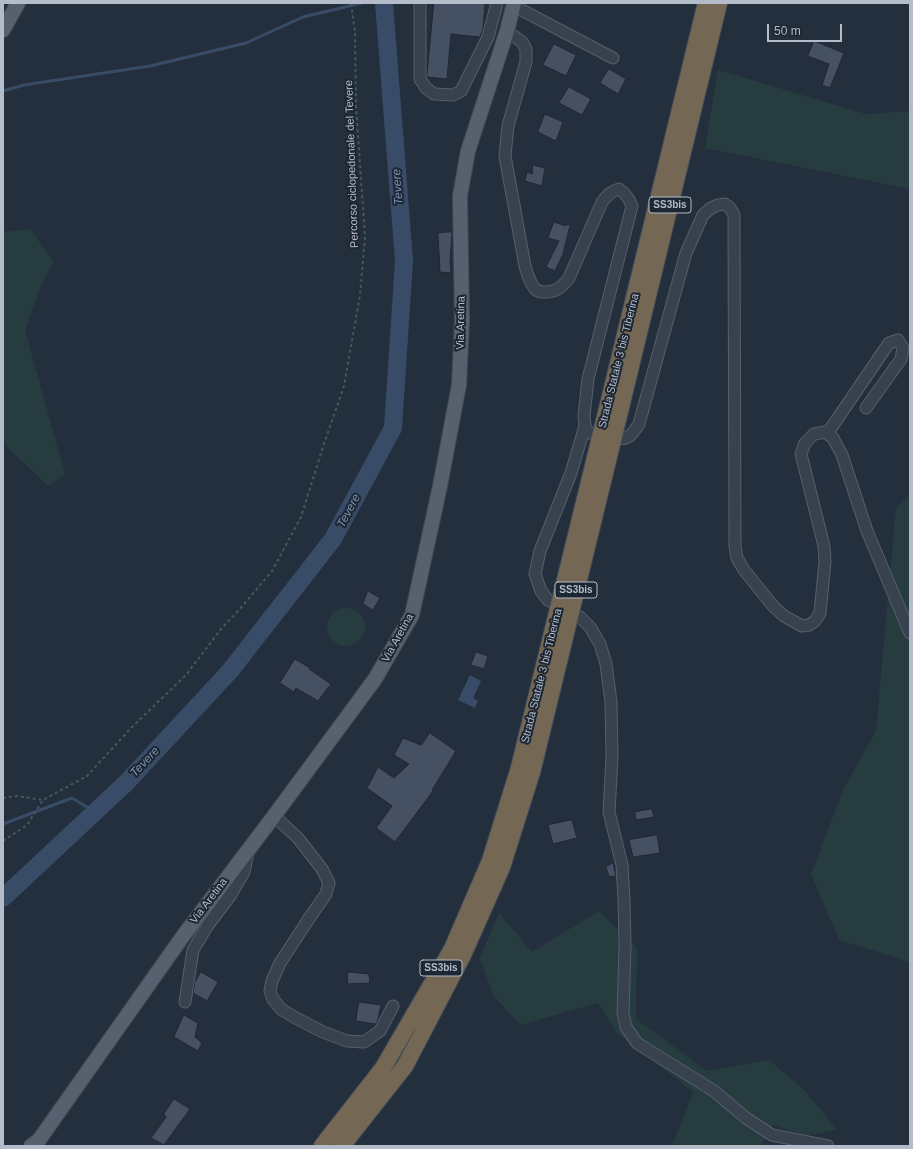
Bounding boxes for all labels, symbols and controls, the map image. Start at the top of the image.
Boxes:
scale bar [769,16,844,42]
text: 50 m [774,24,801,38]
street label: Percorso ciclopedonale del Tevere [342,80,362,248]
water label: Tevere [390,168,406,206]
road number: SS3bis [649,197,691,213]
street label: Strada Statale 3 bis Tiberina [596,292,642,430]
street label: Via Aretina [454,296,468,350]
water label: Tevere [334,492,364,530]
road number: SS3bis [555,582,597,598]
street label: Strada Statale 3 bis Tiberina [519,607,565,745]
street label: Via Aretina [379,611,417,665]
water label: Tevere [127,744,163,780]
street label: Via Aretina [188,876,230,926]
road number: SS3bis [420,960,462,976]

